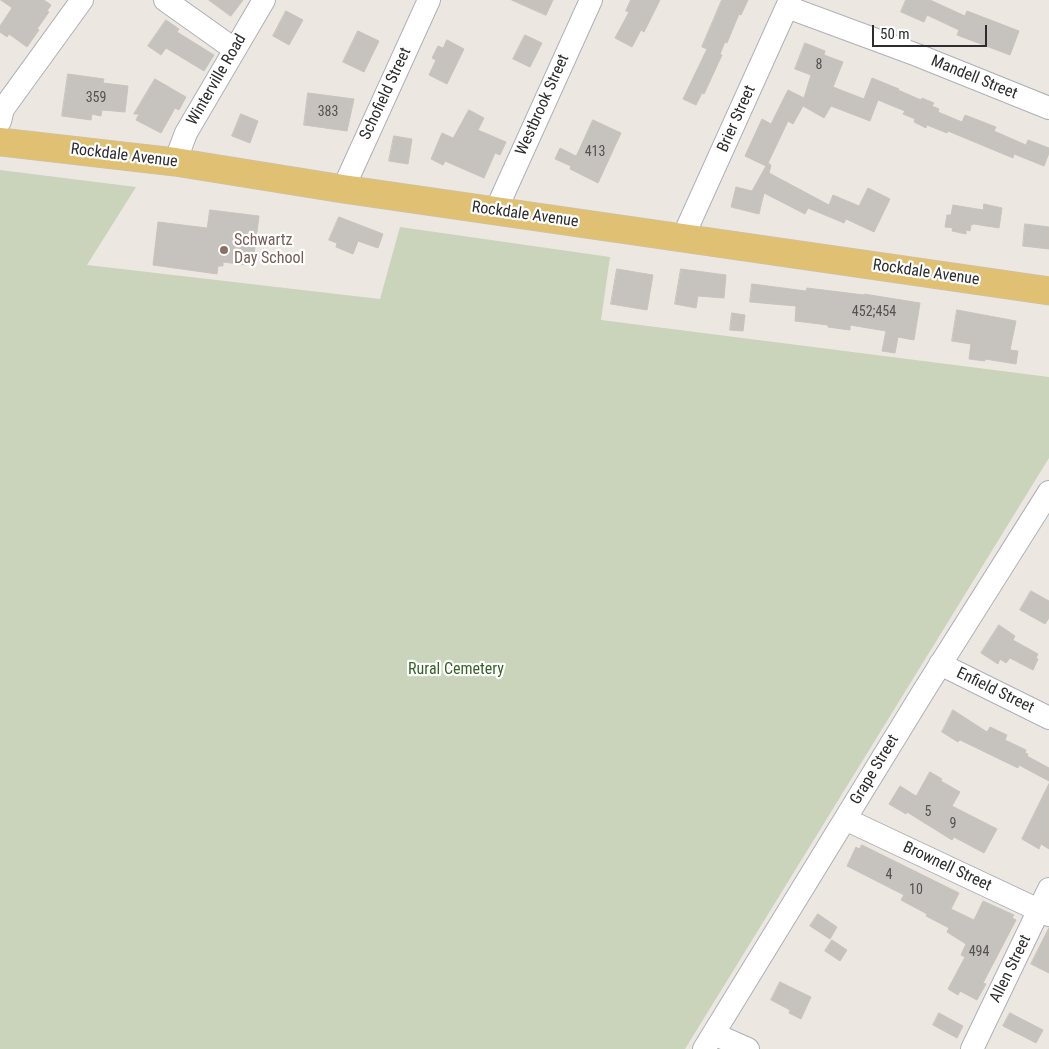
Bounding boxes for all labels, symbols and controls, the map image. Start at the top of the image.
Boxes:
scale bar [874,15,989,47]
text: 50 m [880,25,910,43]
street label: Winterville Road [183,31,251,129]
street label: Schofield Street [356,45,416,143]
street label: Westbrook Street [512,52,574,158]
street label: Mandell Street [928,52,1020,104]
house number: 8 [816,57,822,73]
street label: Brier Street [714,83,760,155]
house number: 359 [86,90,106,106]
house number: 383 [318,104,338,120]
street label: Rockdale Avenue [69,140,179,172]
house number: 413 [585,144,605,160]
street label: Rockdale Avenue [470,198,580,232]
place label: Schwartz Day School [234,231,304,269]
marker: Schwartz Day School [218,244,230,256]
street label: Rockdale Avenue [871,256,981,290]
house number: 452;454 [852,304,896,320]
park label: Rural Cemetery [408,660,504,680]
street label: Enfield Street [953,664,1037,718]
street label: Grape Street [847,732,903,808]
house number: 5 [925,804,931,820]
house number: 9 [950,816,956,832]
street label: Brownell Street [900,838,994,896]
house number: 4 [886,867,892,883]
house number: 10 [909,882,923,898]
street label: Allen Street [986,932,1036,1006]
house number: 494 [969,944,989,960]

